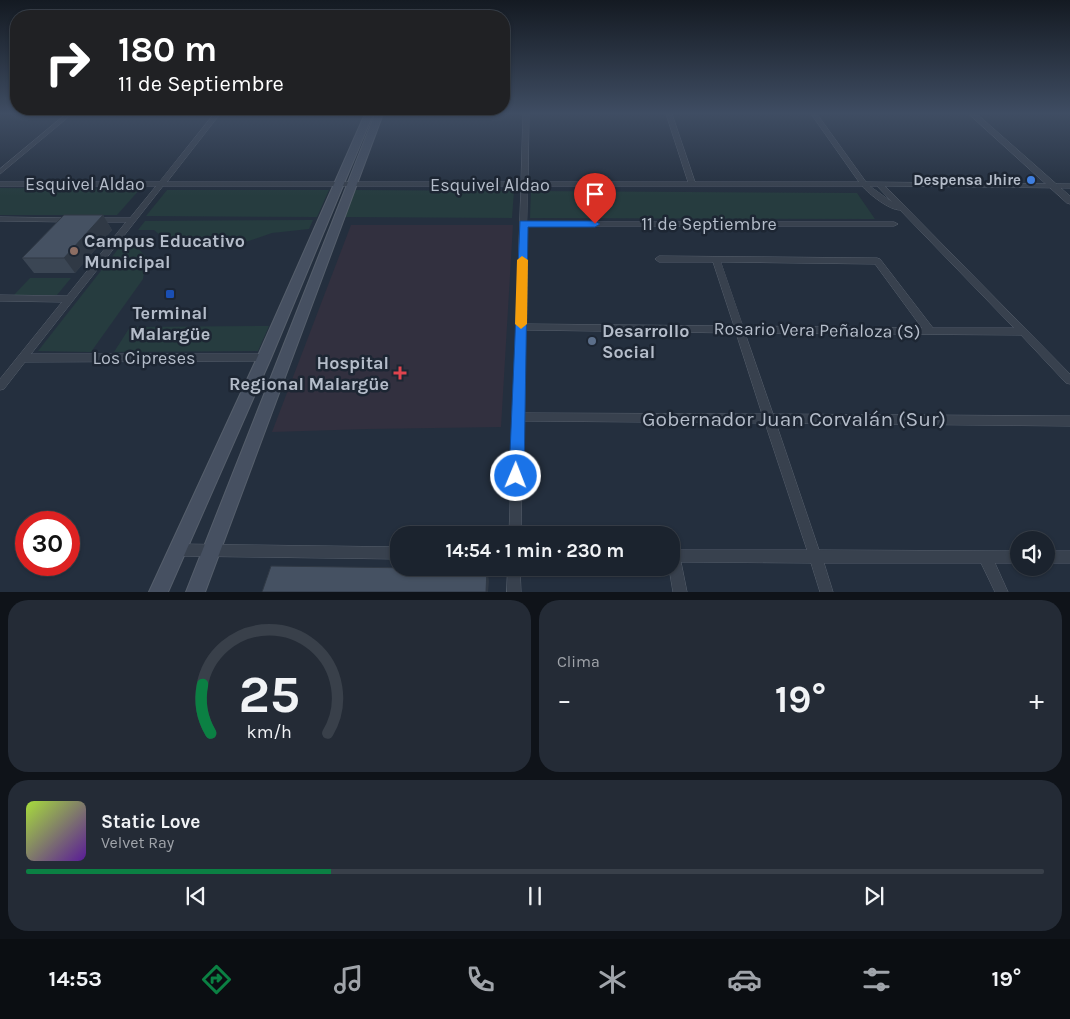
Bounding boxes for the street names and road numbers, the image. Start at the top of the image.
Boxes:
street label: Esquivel Aldao [25,173,145,195]
street label: Esquivel Aldao [430,174,550,196]
street label: 11 de Septiembre [641,213,777,235]
street label: Rosario Vera Peñaloza (S) [713,317,921,343]
street label: Los Cipreses [93,347,195,369]
street label: Gobernador Juan Corvalán (Sur) [642,407,946,431]

